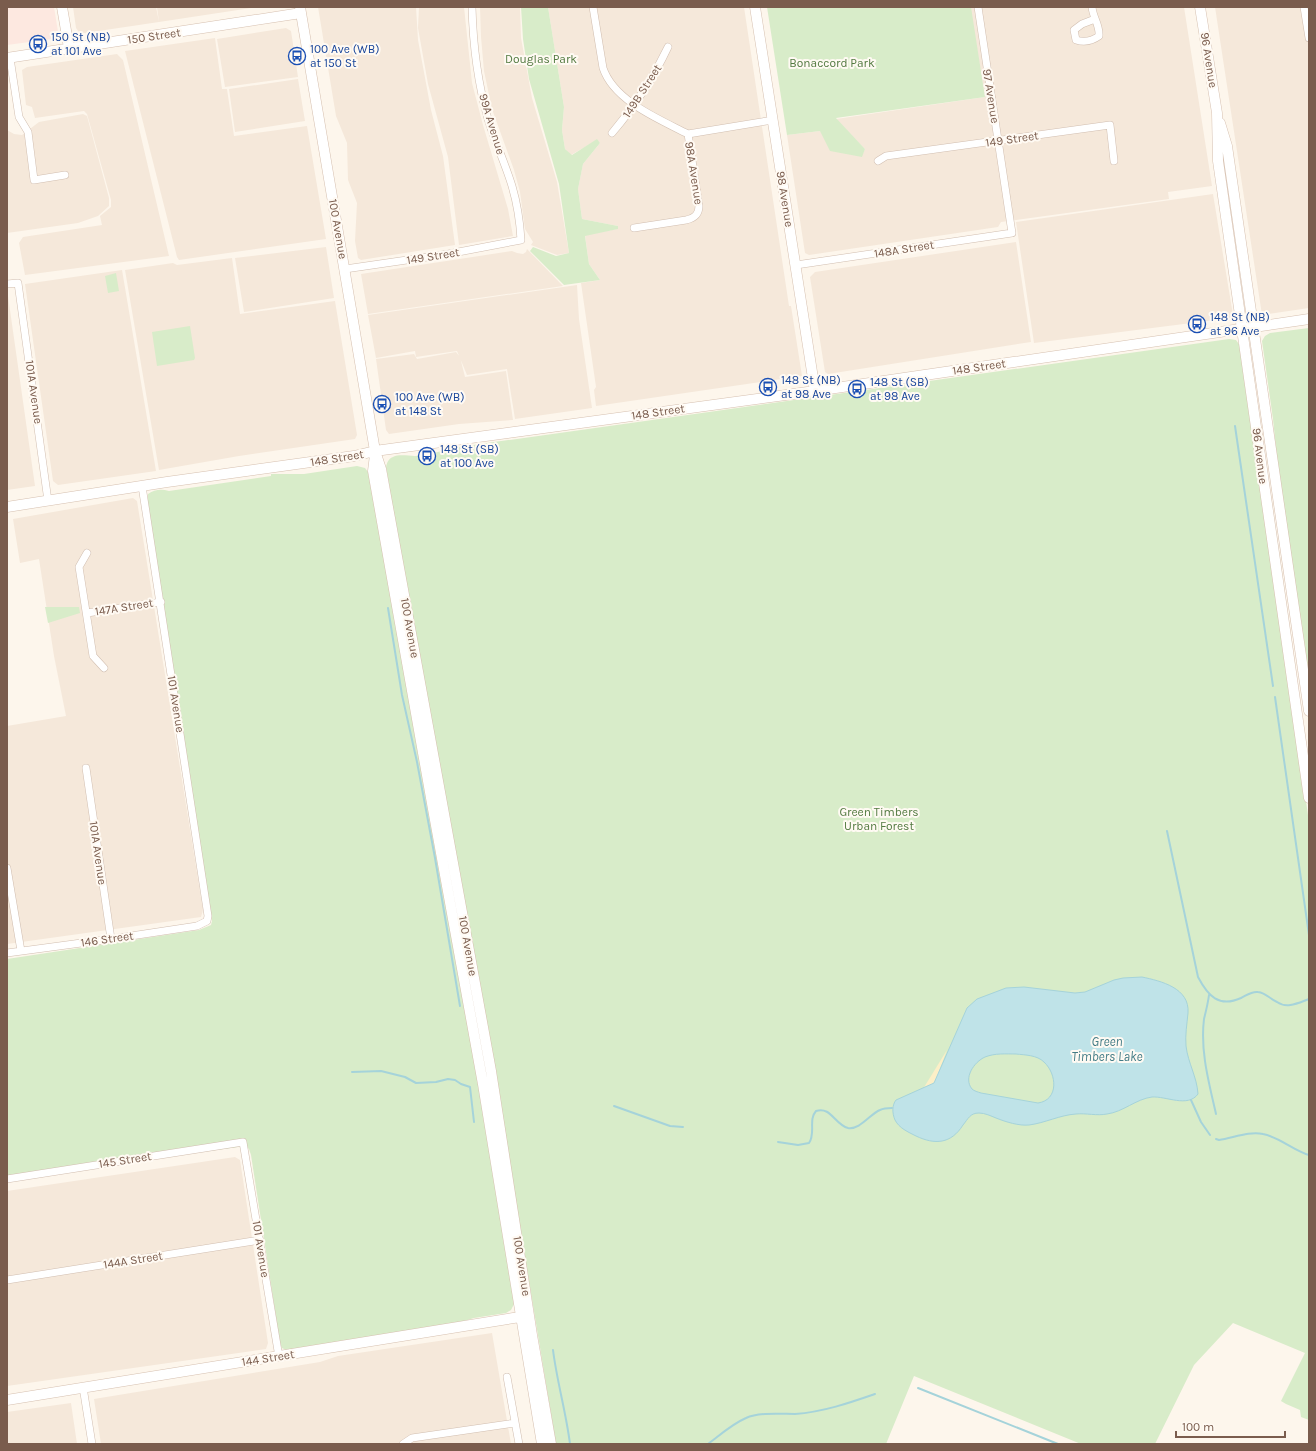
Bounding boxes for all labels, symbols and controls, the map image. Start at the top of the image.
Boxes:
street label: 150 Street [126,25,182,47]
place label: 150 St (NB) at 101 Ave [51,30,111,58]
street label: 96 Avenue [1198,31,1220,89]
bus stop icon: 150 St (NB) at 101 Ave [28,34,48,54]
place label: 100 Ave (WB) at 150 St [310,42,379,70]
bus stop icon: 100 Ave (WB) at 150 St [287,46,307,66]
park label: Douglas Park [505,52,577,66]
park label: Bonaccord Park [789,56,875,70]
street label: 149B Street [620,61,665,120]
street label: 97 Avenue [980,68,1002,124]
street label: 99A Avenue [476,92,508,156]
street label: 149 Street [985,128,1040,150]
street label: 98A Avenue [682,141,706,205]
street label: 98 Avenue [774,170,796,228]
street label: 100 Avenue [326,198,350,260]
street label: 148A Street [873,237,936,261]
street label: 149 Street [406,245,461,267]
place label: 148 St (NB) at 96 Ave [1210,310,1270,338]
bus stop icon: 148 St (NB) at 96 Ave [1187,314,1207,334]
street label: 148 Street [951,356,1007,378]
street label: 101A Avenue [23,359,45,425]
place label: 148 St (NB) at 98 Ave [781,373,841,401]
place label: 148 St (SB) at 98 Ave [870,375,929,403]
bus stop icon: 148 St (NB) at 98 Ave [758,377,778,397]
bus stop icon: 148 St (SB) at 98 Ave [847,379,867,399]
place label: 100 Ave (WB) at 148 St [395,390,464,418]
bus stop icon: 100 Ave (WB) at 148 St [372,394,392,414]
street label: 148 Street [630,401,686,423]
street label: 96 Avenue [1250,427,1270,485]
place label: 148 St (SB) at 100 Ave [440,442,499,470]
bus stop icon: 148 St (SB) at 100 Ave [417,446,437,466]
street label: 148 Street [309,447,365,469]
street label: 147A Street [94,595,155,619]
street label: 100 Avenue [398,597,422,659]
street label: 101 Avenue [165,675,187,733]
park label: Green Timbers Urban Forest [839,805,919,833]
street label: 101A Avenue [87,820,109,886]
street label: 100 Avenue [456,915,480,977]
street label: 146 Street [80,928,135,950]
water label: Green Timbers Lake [1071,1034,1143,1064]
street label: 145 Street [98,1149,153,1171]
street label: 101 Avenue [250,1220,272,1278]
street label: 100 Avenue [510,1235,534,1297]
street label: 144A Street [102,1248,164,1272]
street label: 144 Street [241,1347,296,1369]
scale bar [1176,1413,1285,1439]
text: 100 m [1182,1420,1214,1434]

